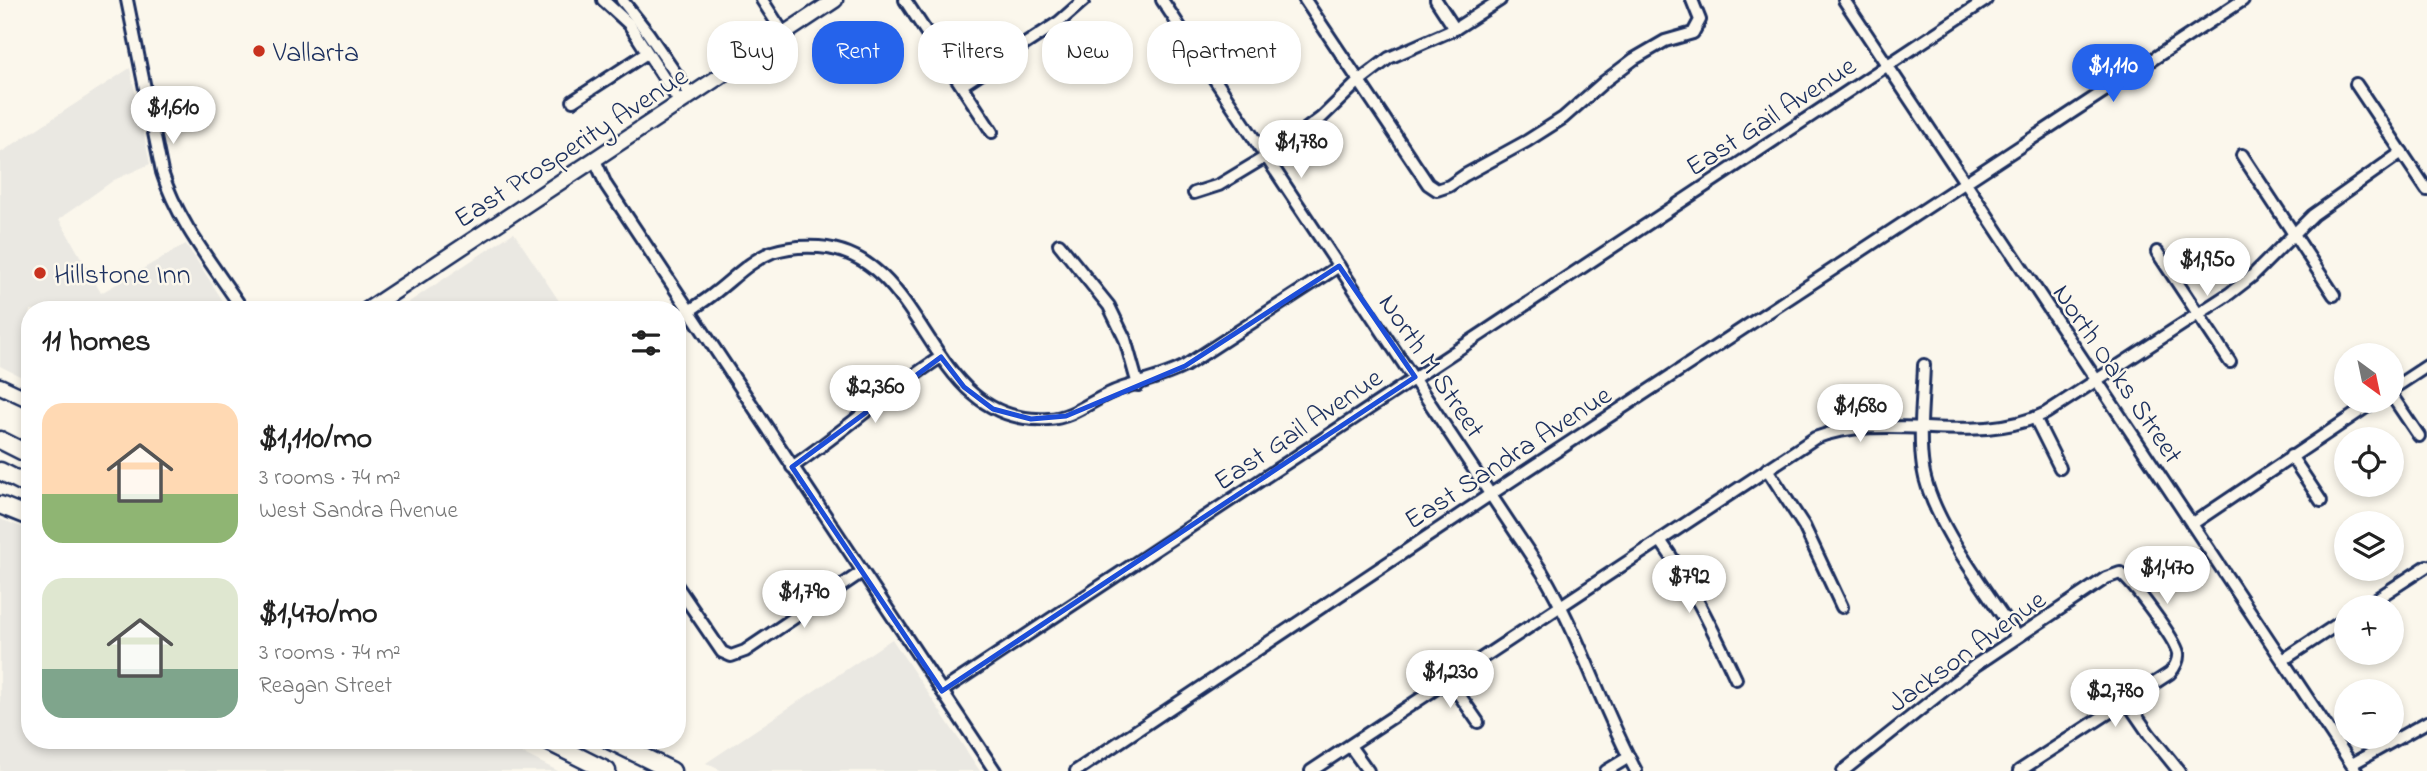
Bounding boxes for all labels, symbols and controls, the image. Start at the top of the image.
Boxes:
chip: Buy [707,21,798,84]
chip: Rent [812,21,904,84]
chip: Filters [918,21,1028,84]
chip: New [1042,21,1133,84]
chip: Apartment [1147,21,1301,84]
place label: Vallarta [272,34,359,75]
marker: Vallarta [251,43,267,59]
pin: $1,110 [2056,44,2170,104]
street label: East Gail Avenue [1679,47,1866,188]
text: $1,110 [2088,50,2138,83]
street label: East Prosperity Avenue [447,57,697,240]
pin: $1,610 [116,86,230,146]
text: $1,610 [147,92,199,125]
pin: $1,780 [1244,120,1358,180]
text: $1,780 [1274,126,1328,159]
pin: $1,950 [2150,238,2264,298]
text: $1,950 [2179,244,2235,277]
place label: Hillstone Inn [54,256,190,297]
marker: Hillstone Inn [32,265,48,281]
street label: North Oaks Street [2041,277,2192,473]
street label: North M Street [1367,287,1494,447]
text: 11 homes [42,321,150,365]
icon: filters [627,324,665,362]
north arrow [2334,343,2404,413]
map controls [2334,343,2404,749]
street label: East Gail Avenue [1206,359,1392,503]
pin: $2,360 [818,366,932,425]
text: $2,360 [846,371,904,404]
street label: East Sandra Avenue [1397,376,1621,541]
pin: $1,680 [1803,384,1917,444]
text: $1,680 [1833,390,1887,423]
text: $1,110/mo [259,418,372,462]
button: locate [2334,427,2404,497]
icon: home [98,431,182,515]
text: 3 rooms · 74 m² [259,462,401,495]
text: West Sandra Avenue [259,495,458,528]
button: layers [2334,511,2404,581]
pin: $1,470 [2110,546,2224,606]
text: $1,470 [2140,552,2194,585]
pin: $792 [1648,556,1730,615]
text: $792 [1668,561,1710,594]
pin: $1,790 [747,570,861,630]
text: $1,790 [778,576,830,609]
street label: Jackson Avenue [1880,581,2056,724]
text: $1,470/mo [259,593,378,637]
button: + [2334,595,2404,665]
icon: home [98,606,182,690]
text: 3 rooms · 74 m² [259,637,401,670]
pin: $1,230 [1393,650,1507,710]
text: $1,230 [1422,656,1478,689]
text: Reagan Street [259,670,392,703]
pin: $2,780 [2058,670,2172,729]
text: $2,780 [2086,675,2144,708]
button: − [2334,679,2404,749]

